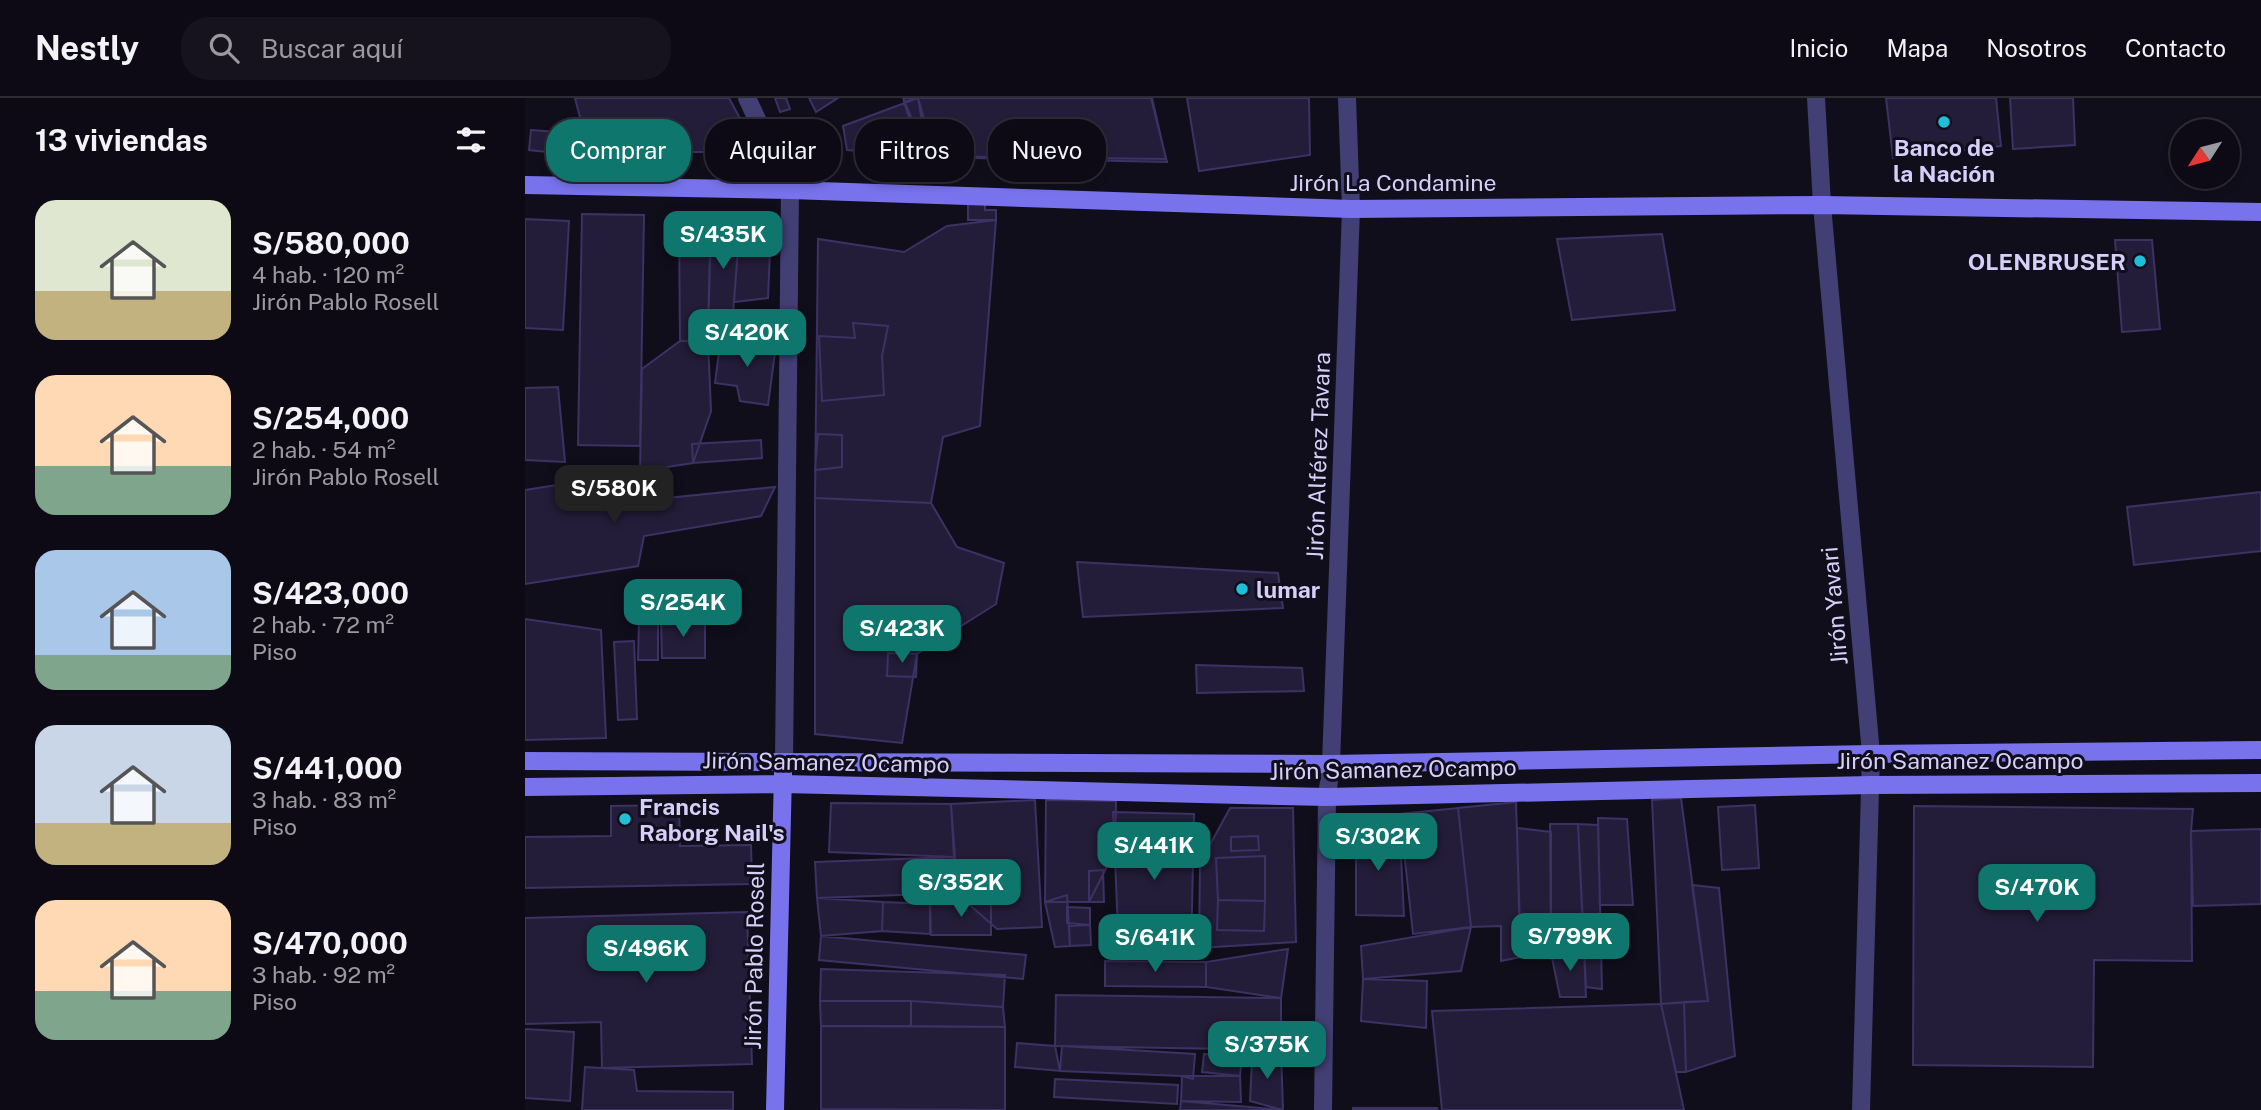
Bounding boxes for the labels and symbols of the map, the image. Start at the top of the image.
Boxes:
marker: Banco de la Nación [1936,114,1952,130]
north arrow [2170,119,2240,189]
place label: Banco de la Nación [1893,134,1995,187]
street label: Jirón La Condamine [1289,169,1497,196]
pin: S/435K [666,212,780,271]
place label: OLENBRUSER [1968,248,2126,275]
marker: OLENBRUSER [2132,253,2148,269]
pin: S/420K [690,310,804,369]
street label: Jirón Alférez Tavara [1301,351,1335,561]
pin: S/580K [557,466,671,525]
street label: Jirón Yavari [1815,546,1853,666]
place label: lumar [1256,576,1320,603]
pin: S/254K [626,580,740,639]
marker: lumar [1234,581,1250,597]
pin: S/423K [845,606,959,665]
street label: Jirón Samanez Ocampo [702,746,950,778]
street label: Jirón Samanez Ocampo [1836,747,2084,774]
street label: Jirón Samanez Ocampo [1269,753,1517,785]
place label: Francis Raborg Nail's [639,793,785,846]
marker: Francis Raborg Nail's [617,811,633,827]
pin: S/302K [1321,814,1435,873]
pin: S/441K [1097,822,1211,882]
pin: S/352K [904,860,1018,919]
street label: Jirón Pablo Rosell [739,862,769,1050]
pin: S/470K [1980,864,2094,924]
pin: S/641K [1098,914,1212,974]
pin: S/799K [1513,914,1627,973]
pin: S/496K [589,926,703,985]
pin: S/375K [1210,1021,1324,1081]

